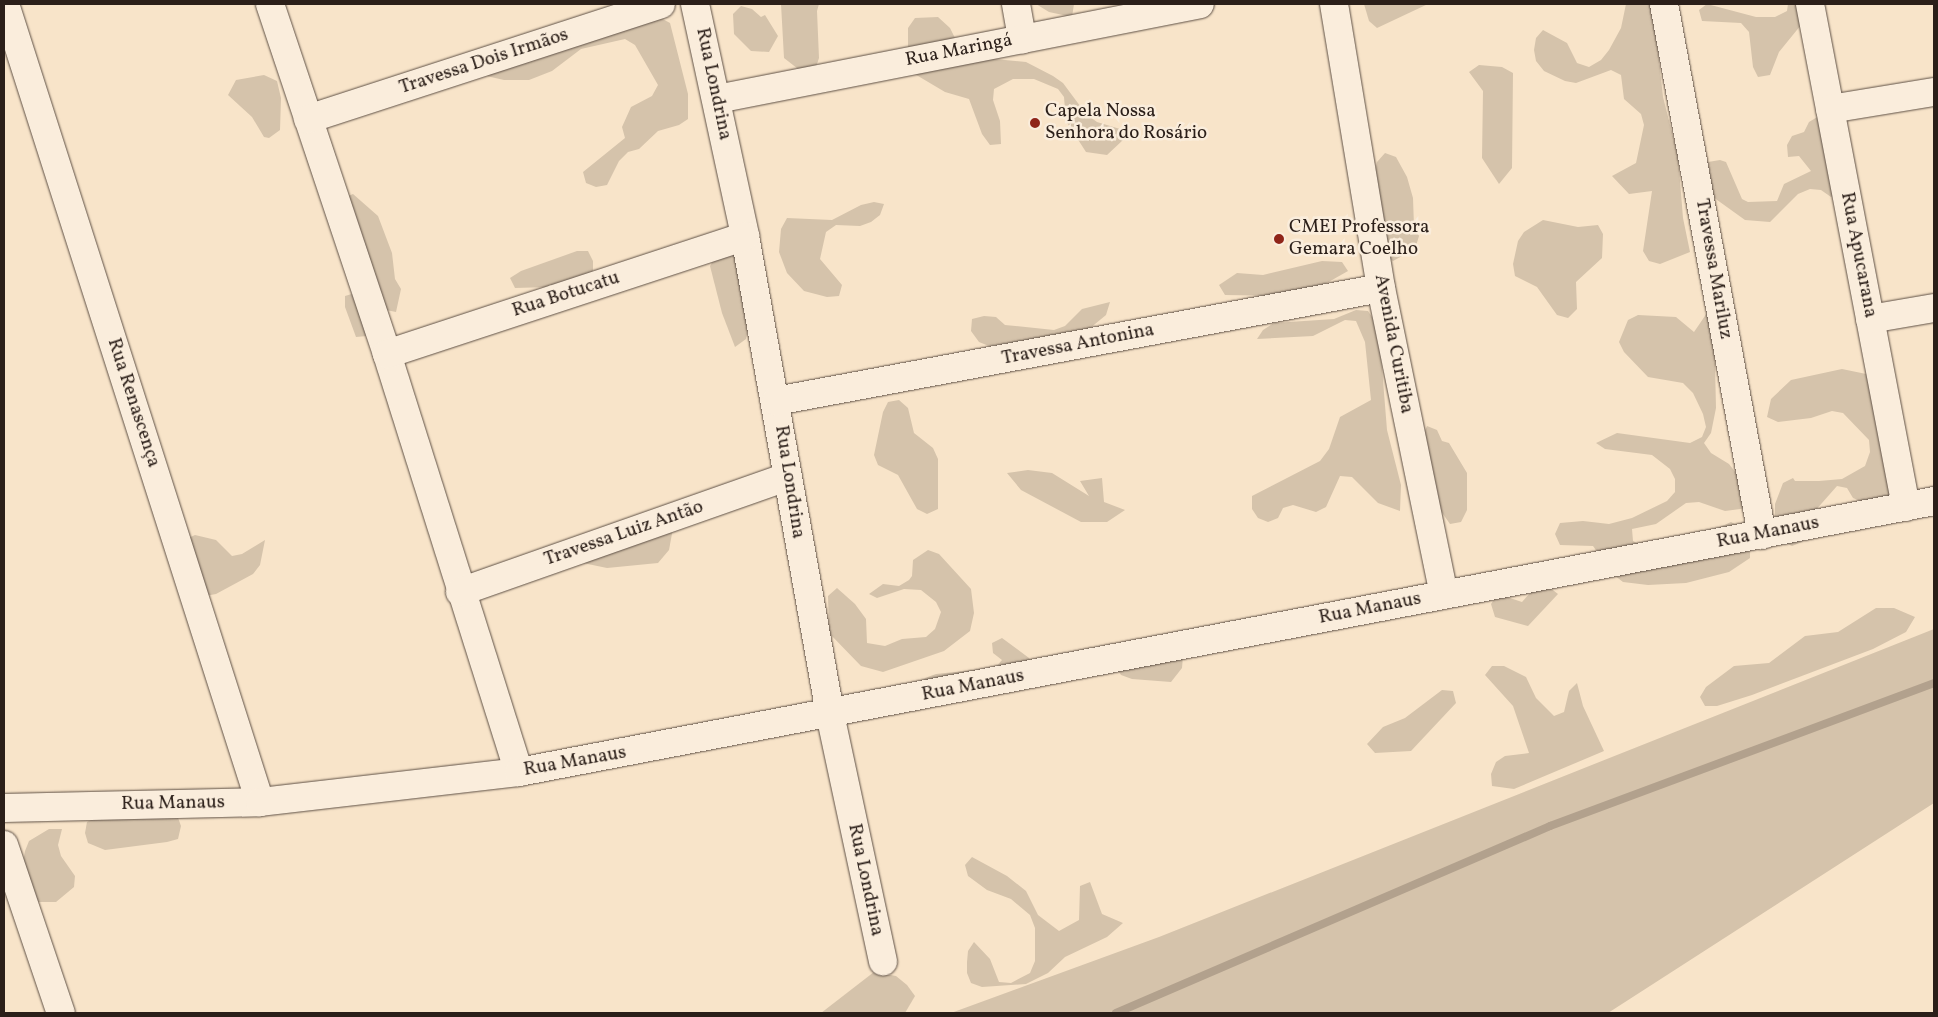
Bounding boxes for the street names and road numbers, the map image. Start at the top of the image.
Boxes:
street label: Travessa Dois Irmãos [397,24,571,100]
street label: Rua Londrina [690,26,736,142]
street label: Rua Maringá [904,29,1014,73]
street label: Rua Apucarana [1835,190,1881,320]
street label: Travessa Mariluz [1689,197,1737,341]
street label: Rua Botucatu [510,267,622,323]
street label: Avenida Curitiba [1368,273,1418,415]
street label: Travessa Antonina [1000,319,1156,371]
street label: Rua Renascença [101,336,165,470]
street label: Rua Londrina [769,424,809,540]
street label: Travessa Luiz Antão [541,496,707,572]
street label: Rua Manaus [1715,512,1821,554]
street label: Rua Manaus [1317,588,1423,630]
street label: Rua Manaus [920,665,1026,707]
street label: Rua Manaus [522,742,628,782]
street label: Rua Manaus [121,792,225,816]
street label: Rua Londrina [842,822,888,938]

